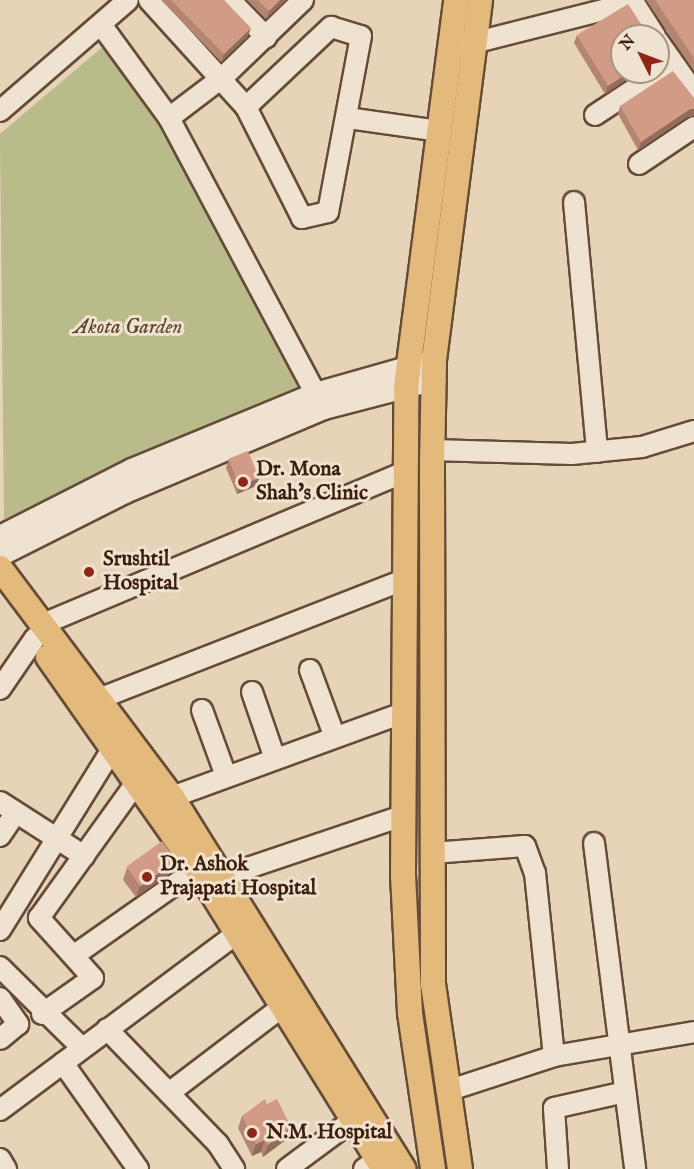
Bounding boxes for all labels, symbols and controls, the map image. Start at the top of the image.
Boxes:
north arrow [610,24,670,84]
text: N [616,31,640,55]
park label: Akota Garden [74,315,182,341]
place label: Dr. Mona Shah's Clinic [256,457,368,507]
marker: Dr. Mona Shah's Clinic [234,473,252,491]
place label: Srushtil Hospital [103,547,178,597]
marker: Srushtil Hospital [80,563,98,581]
place label: Dr. Ashok Prajapati Hospital [160,852,316,902]
marker: Dr. Ashok Prajapati Hospital [138,868,156,886]
place label: N.M. Hospital [266,1120,392,1146]
marker: N.M. Hospital [243,1124,261,1142]

